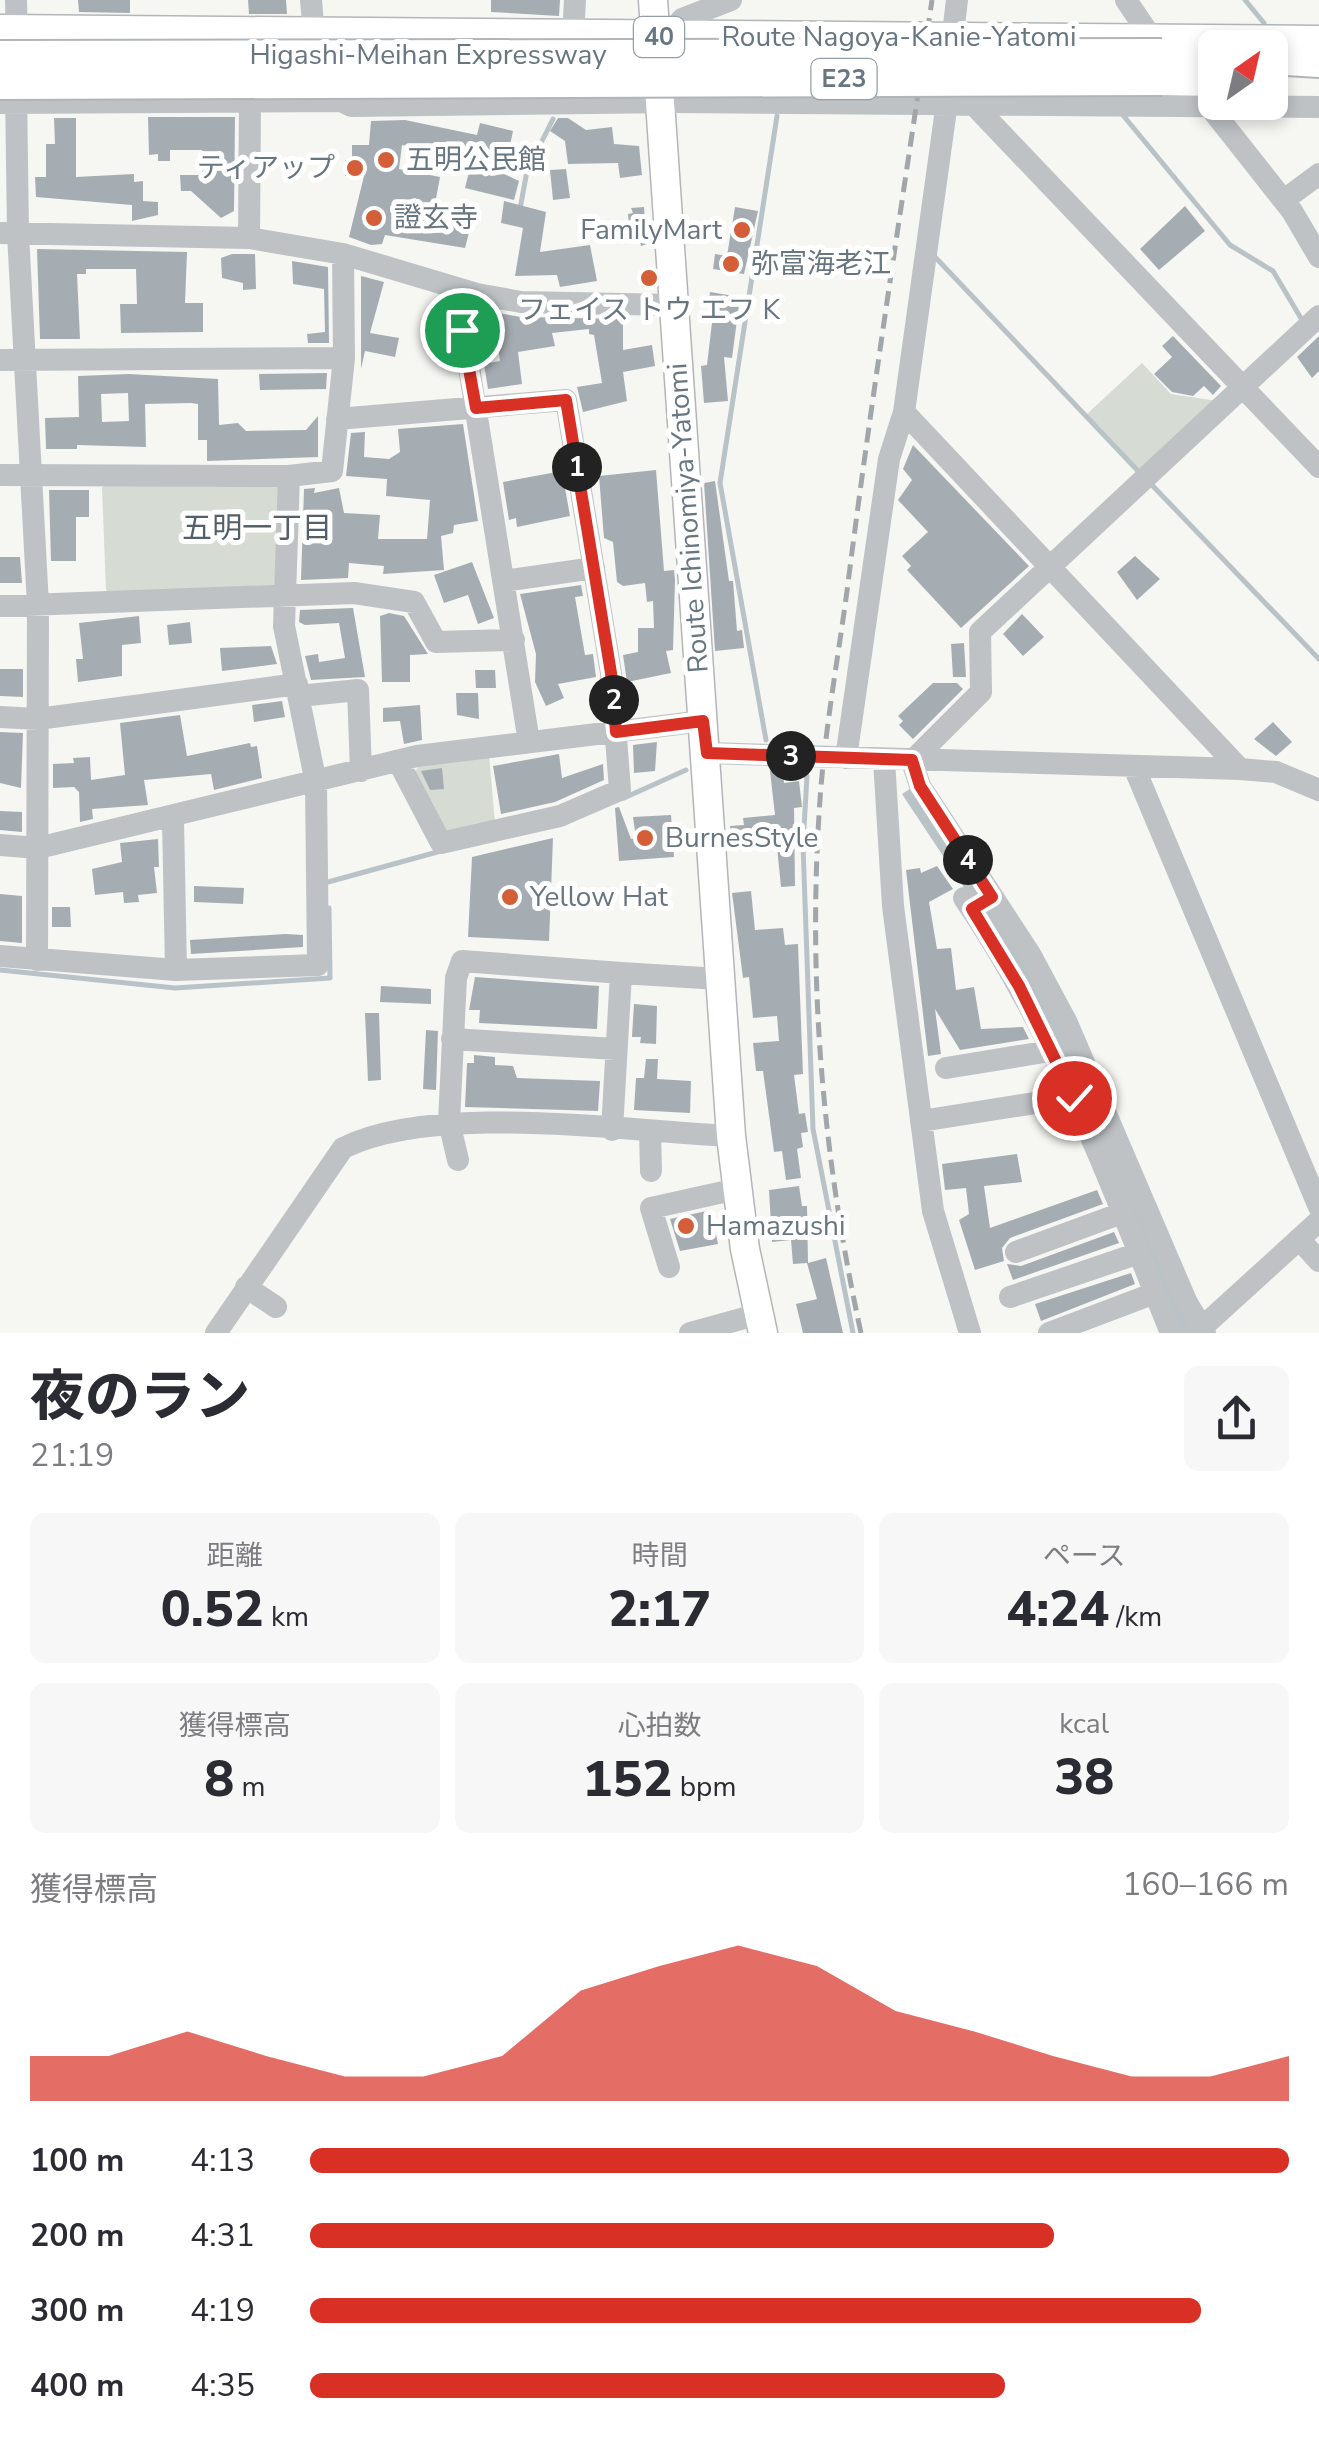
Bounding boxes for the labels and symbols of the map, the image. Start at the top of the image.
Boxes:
road number: 40 [634,17,684,57]
street label: Route Nagoya-Kanie-Yatomi [721,18,1077,56]
north arrow [1198,30,1288,120]
street label: Higashi-Meihan Expressway [249,36,607,74]
road number: E23 [812,59,876,99]
place label: 五明公民館 [406,141,546,179]
place label: ティアップ [197,149,335,187]
marker: 五明公民館 [375,149,397,171]
marker: ティアップ [344,157,366,179]
place label: 證玄寺 [394,199,478,237]
marker: 證玄寺 [363,207,385,229]
place label: FamilyMart [580,211,722,249]
marker: FamilyMart [731,219,753,241]
place label: 弥富海老江 [751,245,891,283]
marker: 弥富海老江 [720,253,742,275]
marker: フェイス トウ エフ K [638,267,660,289]
pin [420,288,505,373]
place label: フェイス トウ エフ K [518,291,781,329]
street label: Route Ichinomiya-Yatomi [658,362,718,674]
pin: 1 [552,442,602,492]
district label: 五明一丁目 [182,508,332,549]
pin: 2 [589,675,639,725]
pin: 3 [766,731,816,781]
place label: BurnesStyle [665,819,819,857]
marker: BurnesStyle [634,827,656,849]
pin: 4 [943,835,993,885]
place label: Yellow Hat [529,878,668,916]
marker: Yellow Hat [499,886,521,908]
pin [1032,1056,1117,1141]
place label: Hamazushi [706,1207,846,1245]
marker: Hamazushi [675,1215,697,1237]

